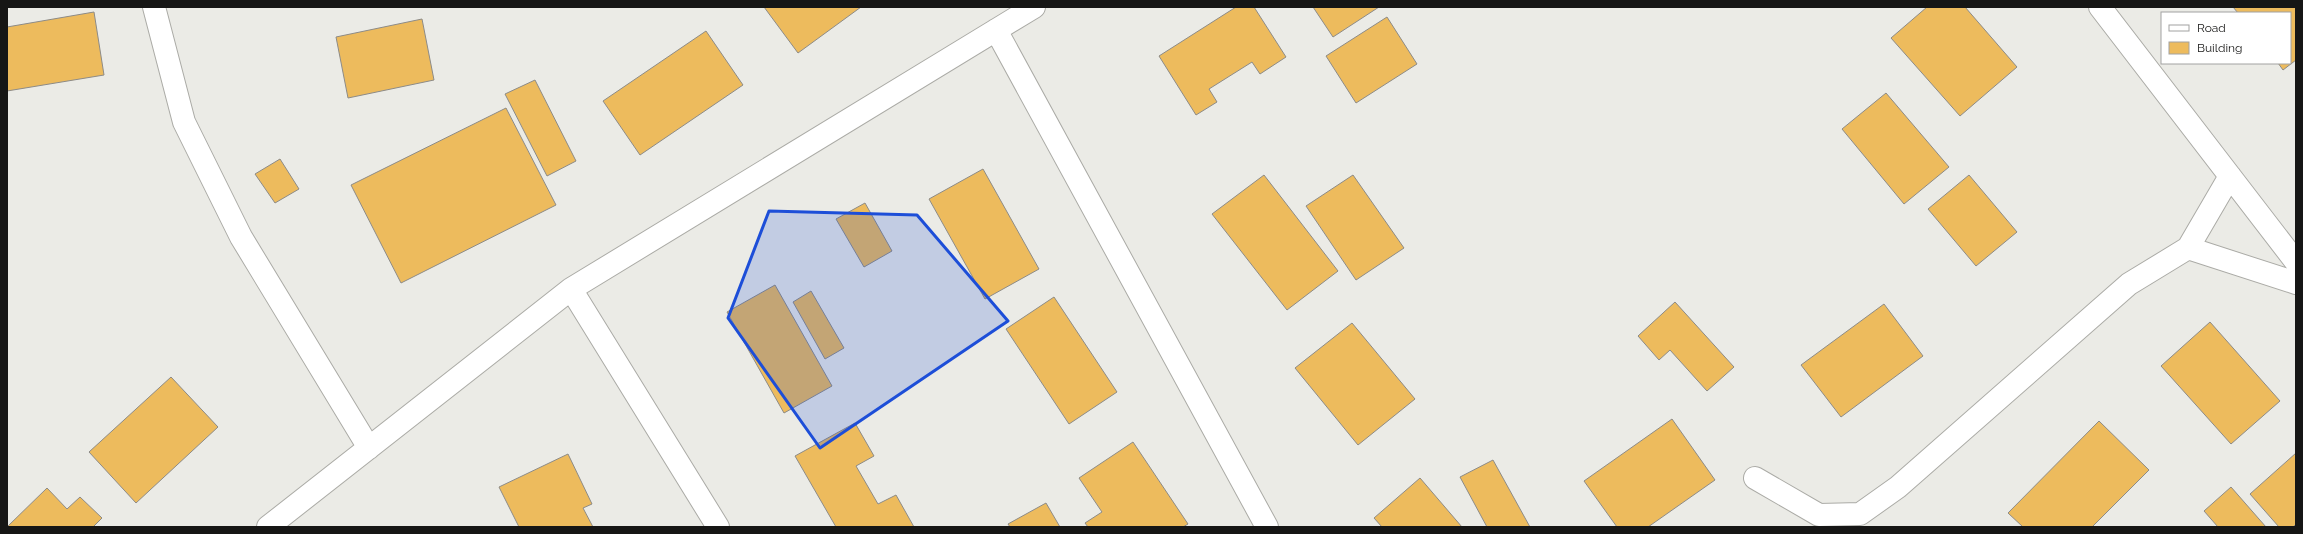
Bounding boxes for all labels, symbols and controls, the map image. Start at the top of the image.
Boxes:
legend [2161,12,2291,64]
text: Road [2197,21,2226,35]
text: Building [2197,41,2243,55]

